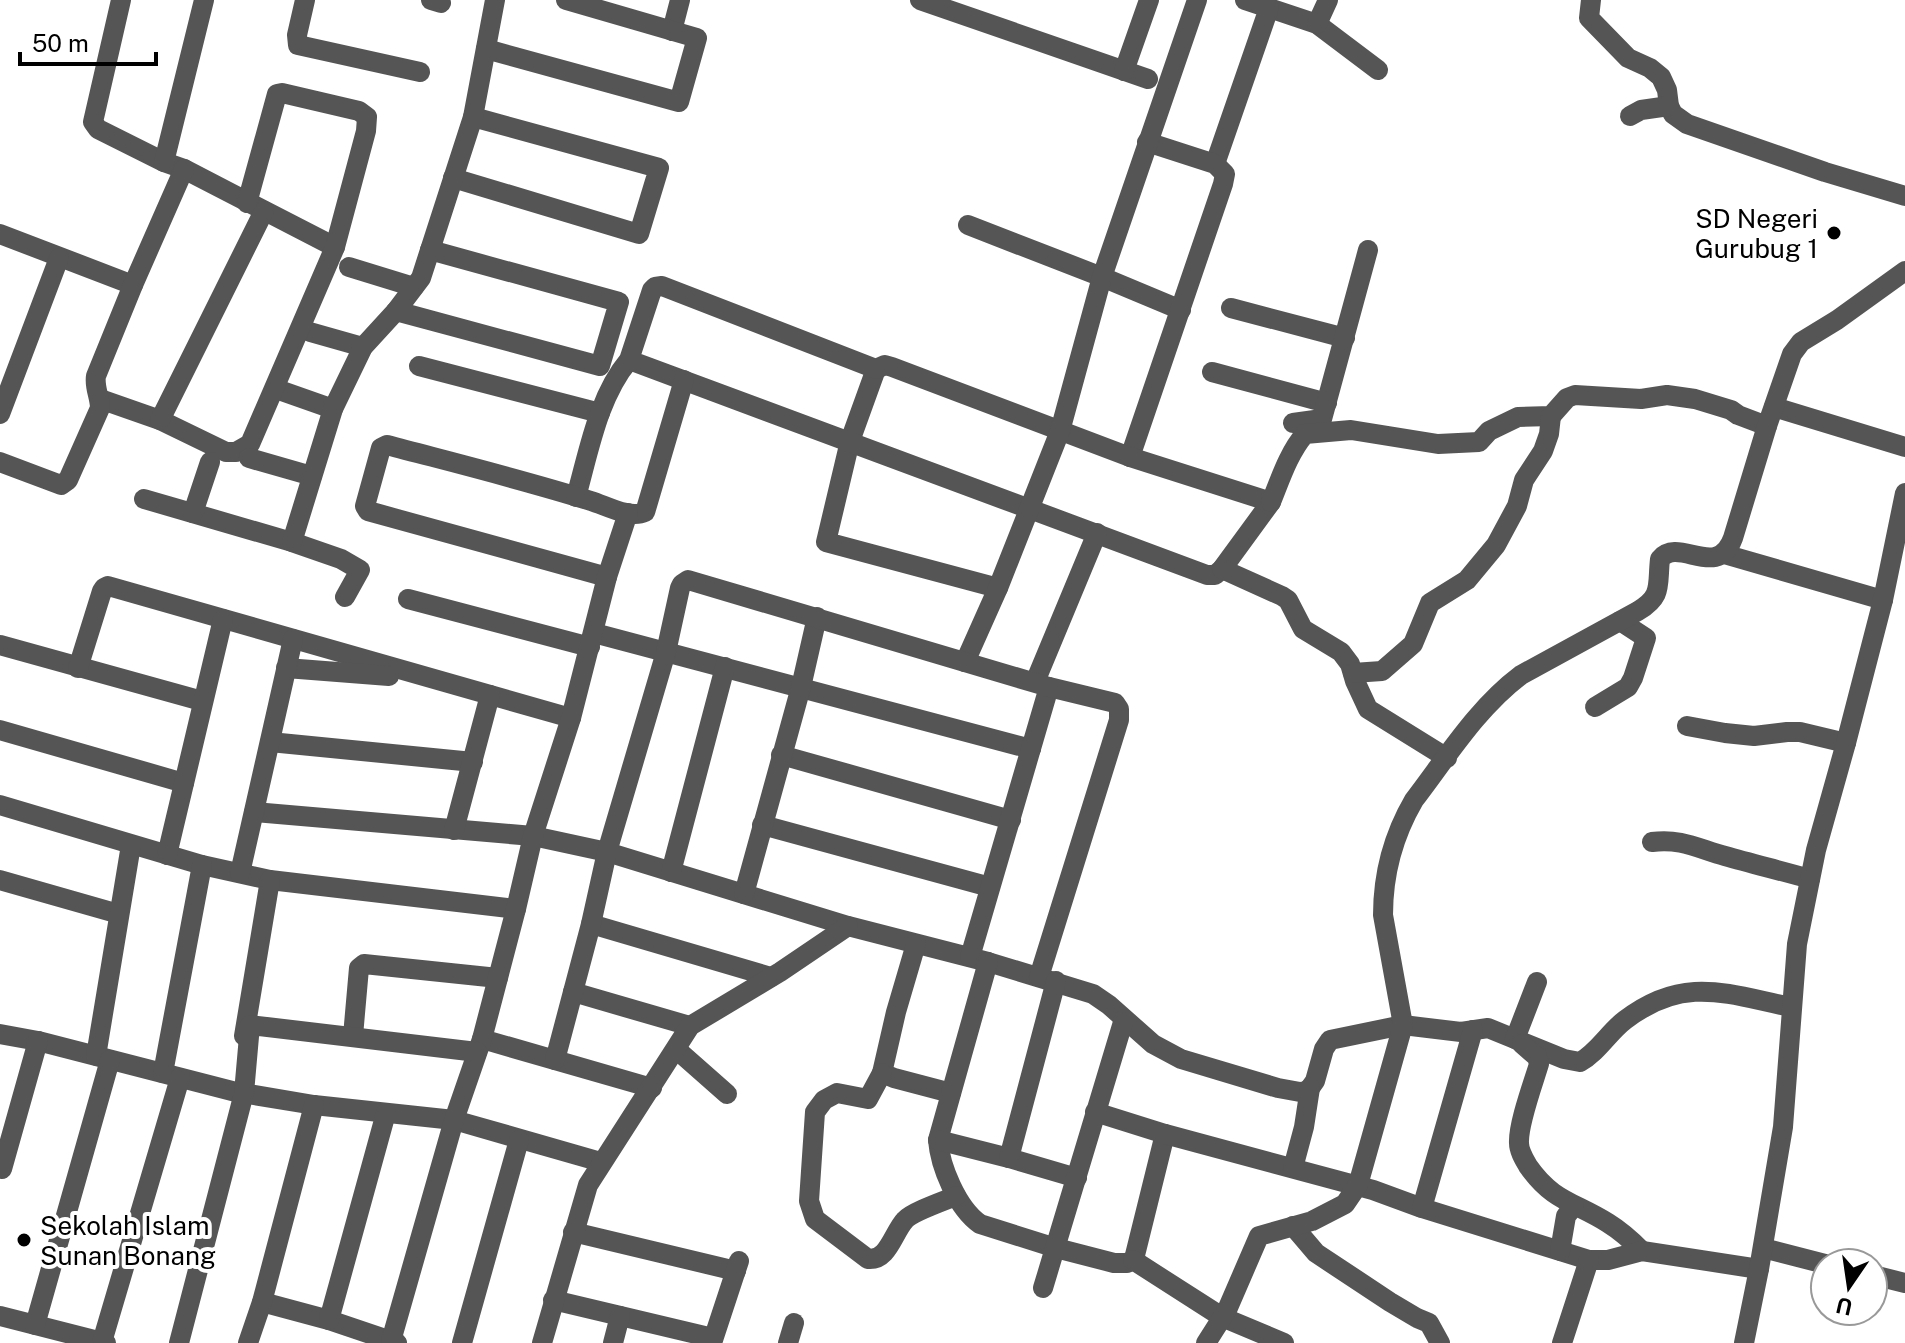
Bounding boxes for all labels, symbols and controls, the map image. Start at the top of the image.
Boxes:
scale bar [20,16,156,66]
text: 50 m [32,29,89,57]
place label: SD Negeri Gurubug 1 [1695,203,1818,264]
marker: SD Negeri Gurubug 1 [1825,224,1843,242]
place label: Sekolah Islam Sunan Bonang [40,1210,216,1271]
marker: Sekolah Islam Sunan Bonang [15,1231,33,1249]
north arrow [1809,1247,1889,1327]
text: U [1834,1292,1855,1321]

